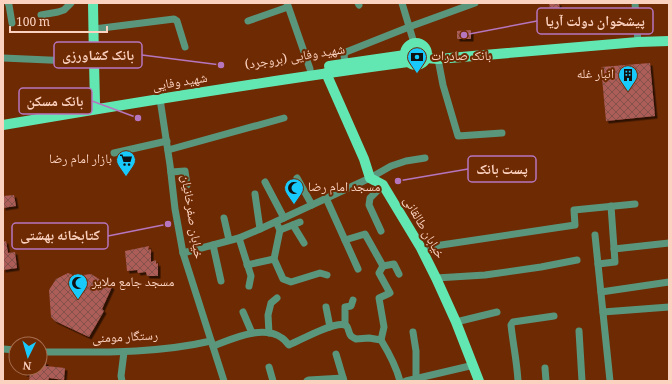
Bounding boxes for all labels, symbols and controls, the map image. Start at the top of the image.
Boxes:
scale bar [10,8,107,34]
callout: پیشخوان دولت آریا [537,8,653,34]
text: پیشخوان دولت آریا [545,11,645,35]
text: 100 m [16,13,50,34]
street label: شهید وفایی (بروجرد) [243,39,347,77]
callout: بانک کشاورزی [54,42,142,68]
text: بانک کشاورزی [62,45,134,69]
bank icon: بانک صادرات [406,46,428,74]
place label: بانک صادرات [431,46,491,68]
place label: انبار غله [577,64,614,86]
building icon: انبار غله [617,64,639,92]
street label: شهید وفایی [151,68,209,98]
callout: بانک مسکن [19,88,92,114]
text: بانک مسکن [27,91,84,115]
place label: بازار امام رضا [49,149,112,171]
supermarket icon: بازار امام رضا [115,149,137,177]
callout: پست بانک [468,156,536,182]
text: پست بانک [476,159,528,183]
street label: خیابان صفرخانیان [174,173,208,261]
mosque icon: مسجد امام رضا [283,177,305,205]
place label: مسجد امام رضا [308,177,380,199]
street label: خیابان طالقانی [396,193,450,263]
callout: کتابخانه بهشتی [12,223,108,249]
text: کتابخانه بهشتی [20,225,100,249]
mosque icon: مسجد جامع ملایر [67,272,89,300]
place label: مسجد جامع ملایر [91,272,174,294]
street label: رستگار مومنی [91,325,159,351]
north arrow [8,336,48,376]
text: N [22,355,32,374]

